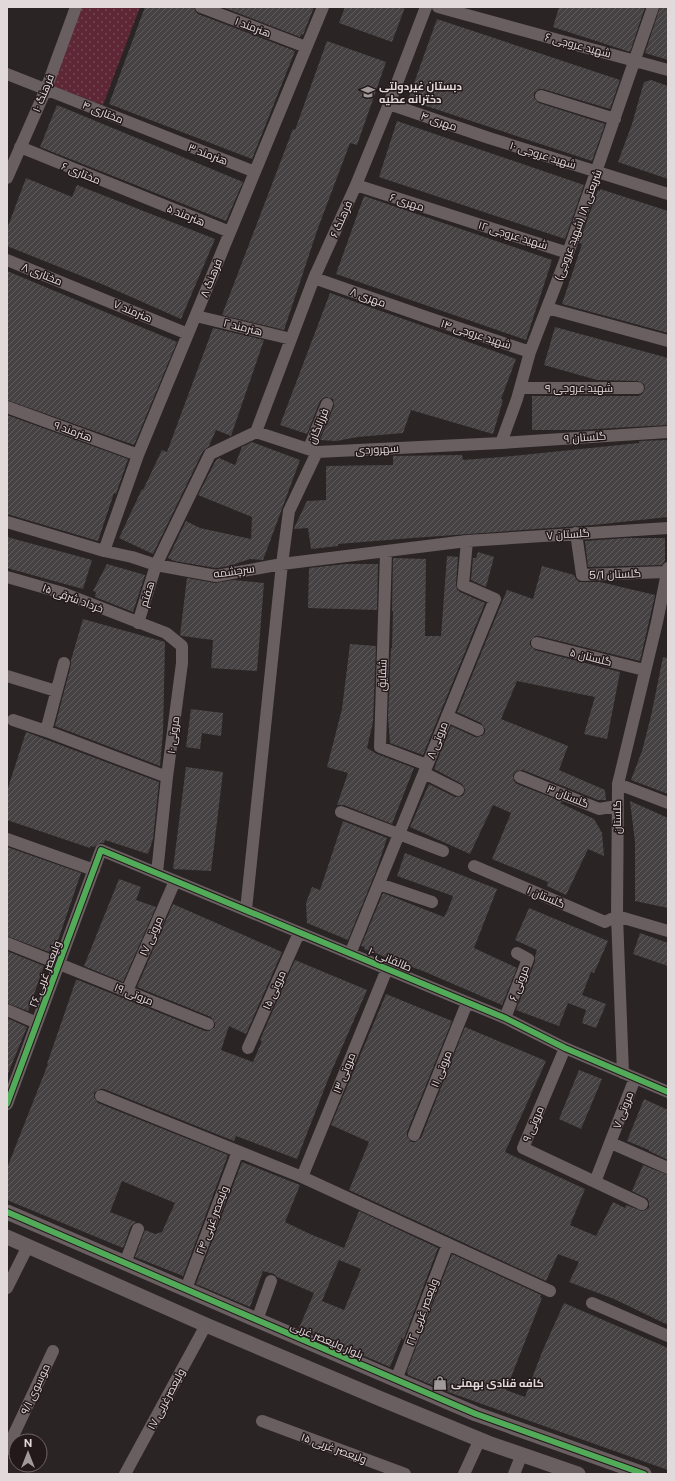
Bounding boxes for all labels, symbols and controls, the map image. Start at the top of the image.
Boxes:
street label: هنرمند ۱ [233,15,273,40]
street label: شهید عروجی ۶ [543,30,612,61]
street label: فرهنگ ۱۰ [30,72,57,114]
place label: دبستان غیردولتی دخترانه عطیه [379,80,462,106]
school or university icon: دبستان غیردولتی دخترانه عطیه [360,84,376,100]
street label: مختاری ۴ [80,98,125,127]
street label: مهری ۴ [419,109,459,134]
street label: شهید عروجی ۱۰ [508,139,578,172]
street label: هنرمند ۳ [186,141,230,168]
street label: مختاری ۶ [59,160,102,187]
street label: شریعتی ۱۸ (شهید عروجی) [552,168,605,282]
street label: مهری ۶ [388,191,426,214]
street label: فرهنگ ۶ [328,199,355,240]
street label: هنرمند ۵ [165,202,207,229]
street label: شهید عروجی ۱۲ [477,219,549,252]
street label: فرهنگ ۸ [198,257,225,299]
street label: مختاری ۸ [20,260,64,288]
street label: مهری ۸ [348,285,387,310]
street label: هنرمند ۷ [111,297,154,325]
street label: هنرمند ۲ [222,316,264,339]
street label: شهید عروجی ۱۴ [439,317,513,352]
street label: شهید عروجی ۹ [545,382,613,395]
street label: فرزانگان [305,407,331,446]
street label: هنرمند ۹ [52,419,94,444]
street label: گلستان ۹ [563,430,607,445]
street label: سهروردی [355,442,399,457]
street label: گلستان ۷ [546,526,590,543]
street label: سرچشمه [213,562,256,581]
street label: گلستان 5/1 [589,567,641,582]
street label: هفتم [137,580,158,609]
street label: ۱۵ خرداد شرقی [40,581,105,616]
street label: گلستان ۵ [569,646,613,669]
street label: شقایق [375,659,390,691]
street label: مروتی ۱۰ [165,715,182,755]
street label: مروتی ۸ [424,720,451,761]
street label: گلستان ۳ [545,782,591,811]
street label: گلستان [611,800,624,834]
street label: گلستان ۱ [525,884,567,911]
street label: مروتی ۱۷ [137,914,166,958]
street label: ولیعصر غربی ۲۶ [27,939,64,1009]
street label: طالقانی ۱۰ [366,944,414,974]
street label: مروتی ۶ [507,964,532,1003]
street label: مروتی ۱۵ [260,969,289,1012]
street label: مروتی ۱۹ [112,981,155,1008]
street label: مروتی ۱۱ [428,1049,455,1089]
street label: مروتی ۱۳ [330,1051,358,1095]
street label: مروتی ۷ [610,1090,636,1131]
street label: مروتی ۹ [520,1104,547,1144]
street label: ولیعصر غربی ۲۴ [193,1184,232,1256]
street label: ولیعصر غربی ۲۲ [404,1277,441,1348]
street label: بلوار ولیعصر غربی [288,1319,365,1362]
street label: موسوی ۹/۱ [18,1362,53,1417]
street label: ولیعصرغربی ۱۷ [145,1367,188,1432]
shop icon: کافه قنادی بهمنی [432,1375,448,1391]
place label: کافه قنادی بهمنی [451,1377,544,1391]
street label: ولیعصر غربی ۱۵ [299,1431,368,1466]
north arrow [8,1433,48,1473]
text: N [24,1437,32,1449]

